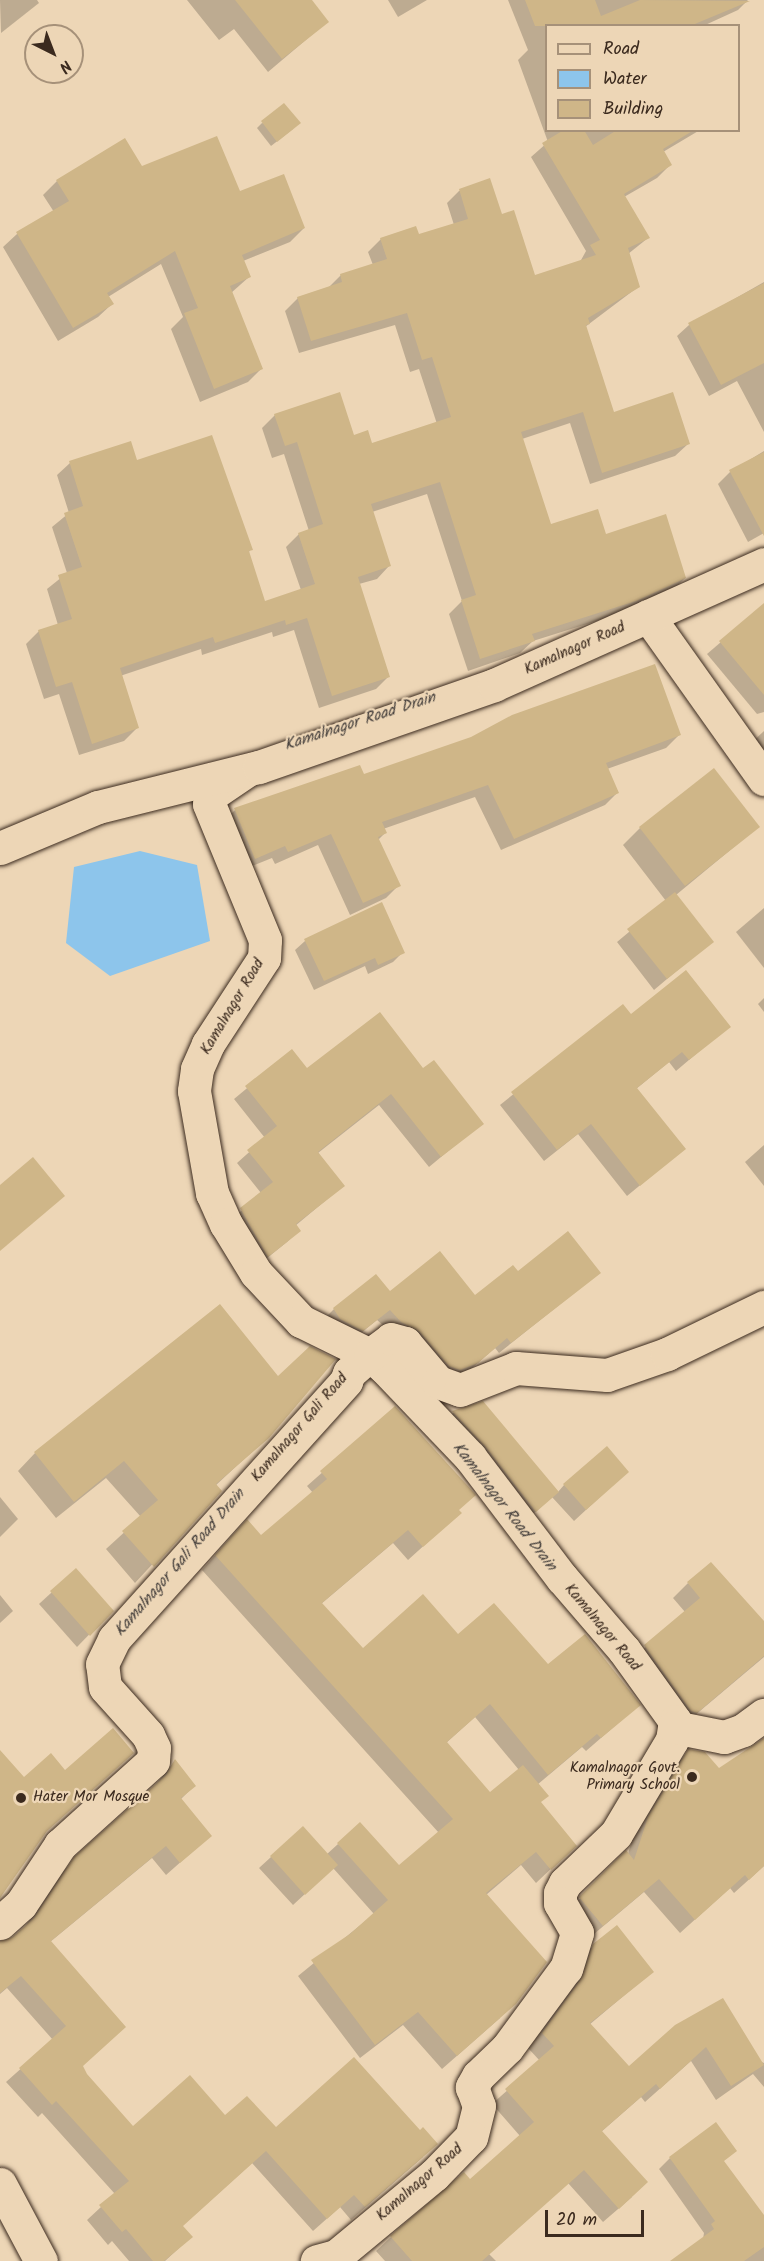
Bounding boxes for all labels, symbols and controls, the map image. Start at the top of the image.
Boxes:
north arrow [24,24,84,84]
legend [545,24,740,132]
text: Road [603,35,639,64]
text: N [53,54,77,79]
text: Water [603,65,647,94]
text: Building [603,95,663,124]
street label: Kamalnagor Road [522,619,628,679]
water label: Kamalnagor Road Drain [282,689,438,755]
street label: Kamalnagor Road [197,956,269,1058]
street label: Kamalnagor Gali Road [248,1370,352,1486]
water label: Kamalnagor Road Drain [448,1439,560,1575]
water label: Kamalnagor Gali Road Drain [111,1485,249,1641]
street label: Kamalnagor Road [560,1581,644,1675]
place label: Kamalnagor Govt. Primary School [570,1759,680,1794]
marker: Kamalnagor Govt. Primary School [685,1770,699,1784]
place label: Hater Mor Mosque [33,1789,149,1807]
marker: Hater Mor Mosque [14,1791,28,1805]
street label: Kamalnagor Road [373,2141,467,2225]
scale bar [548,2198,647,2236]
text: 20 m [556,2206,597,2235]

